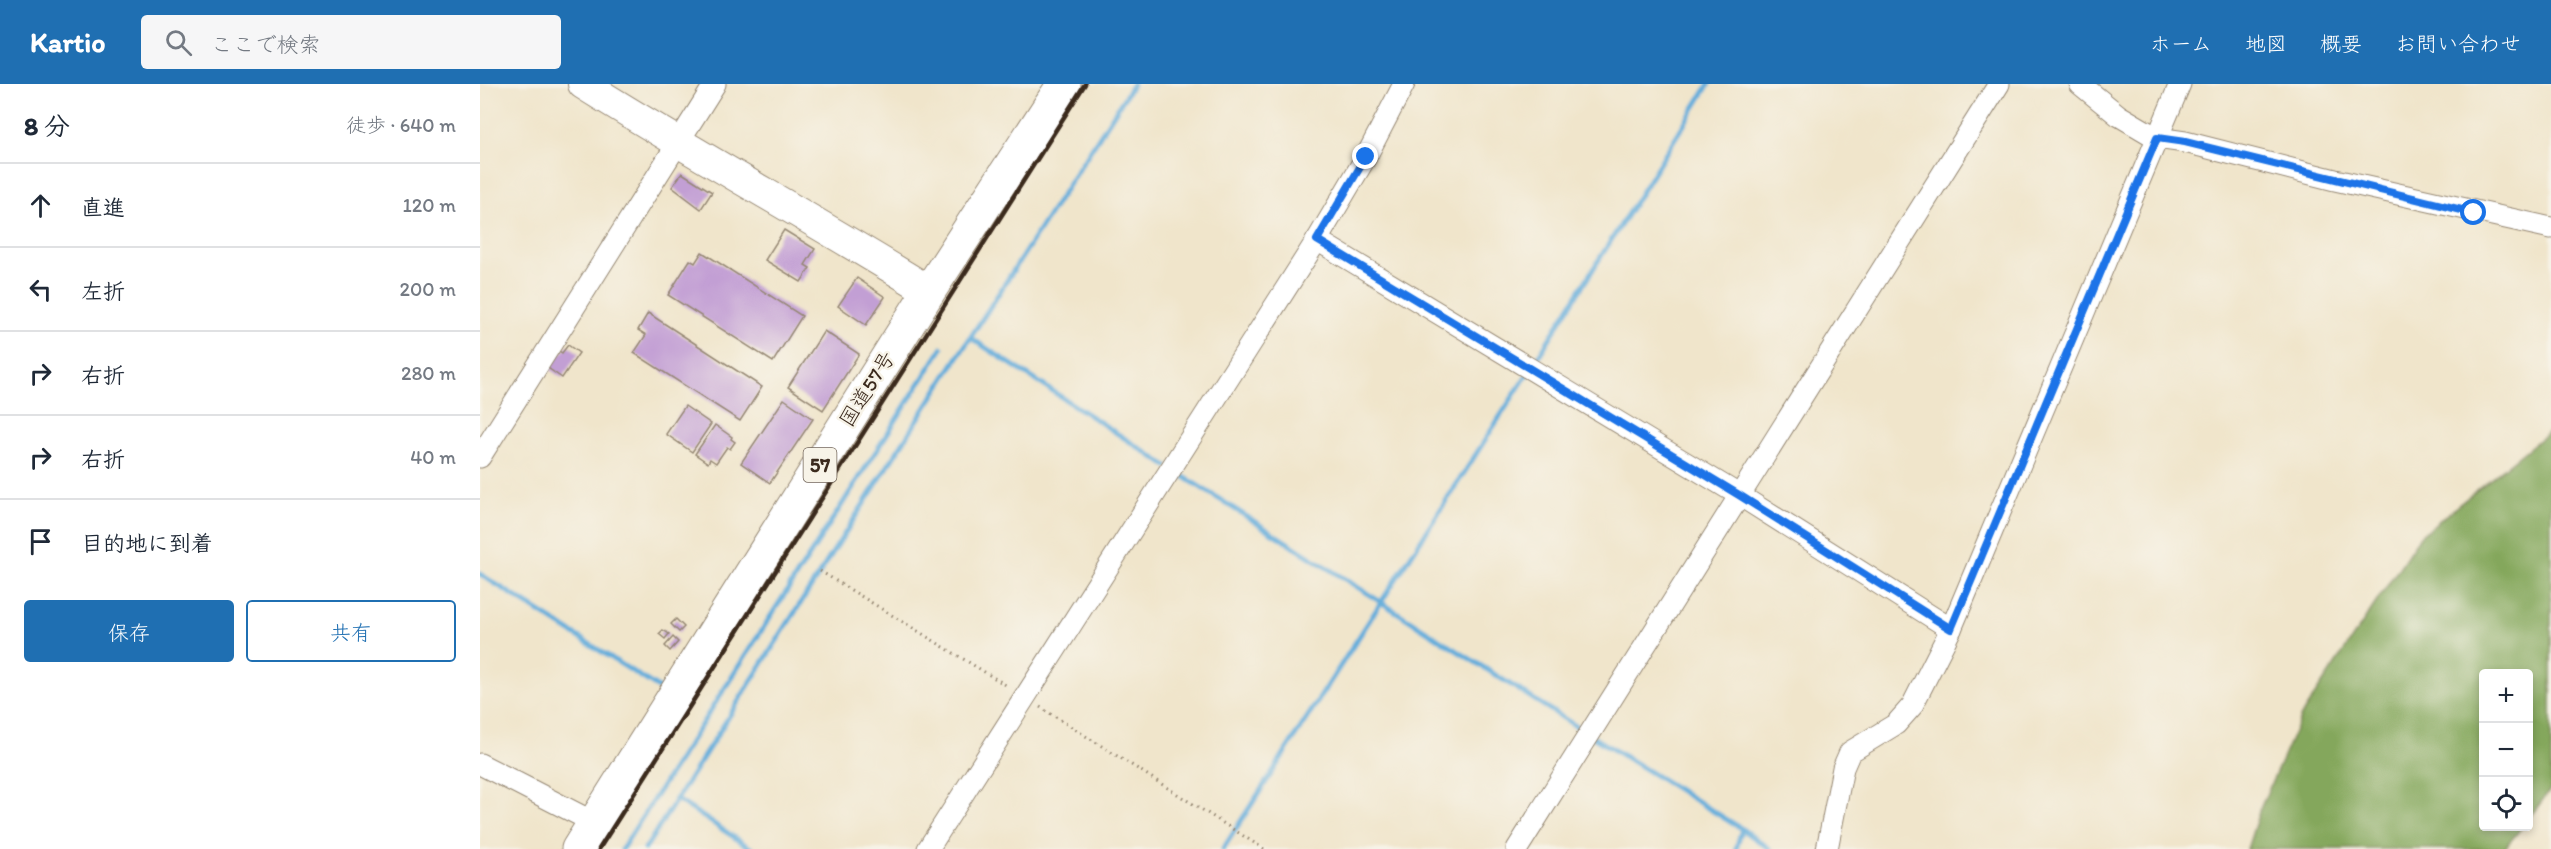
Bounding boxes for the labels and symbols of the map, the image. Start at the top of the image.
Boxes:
route end [1352,143,1378,169]
route start [2460,199,2486,225]
street label: 国道57号 [834,346,900,431]
road number: 57 [804,448,836,482]

